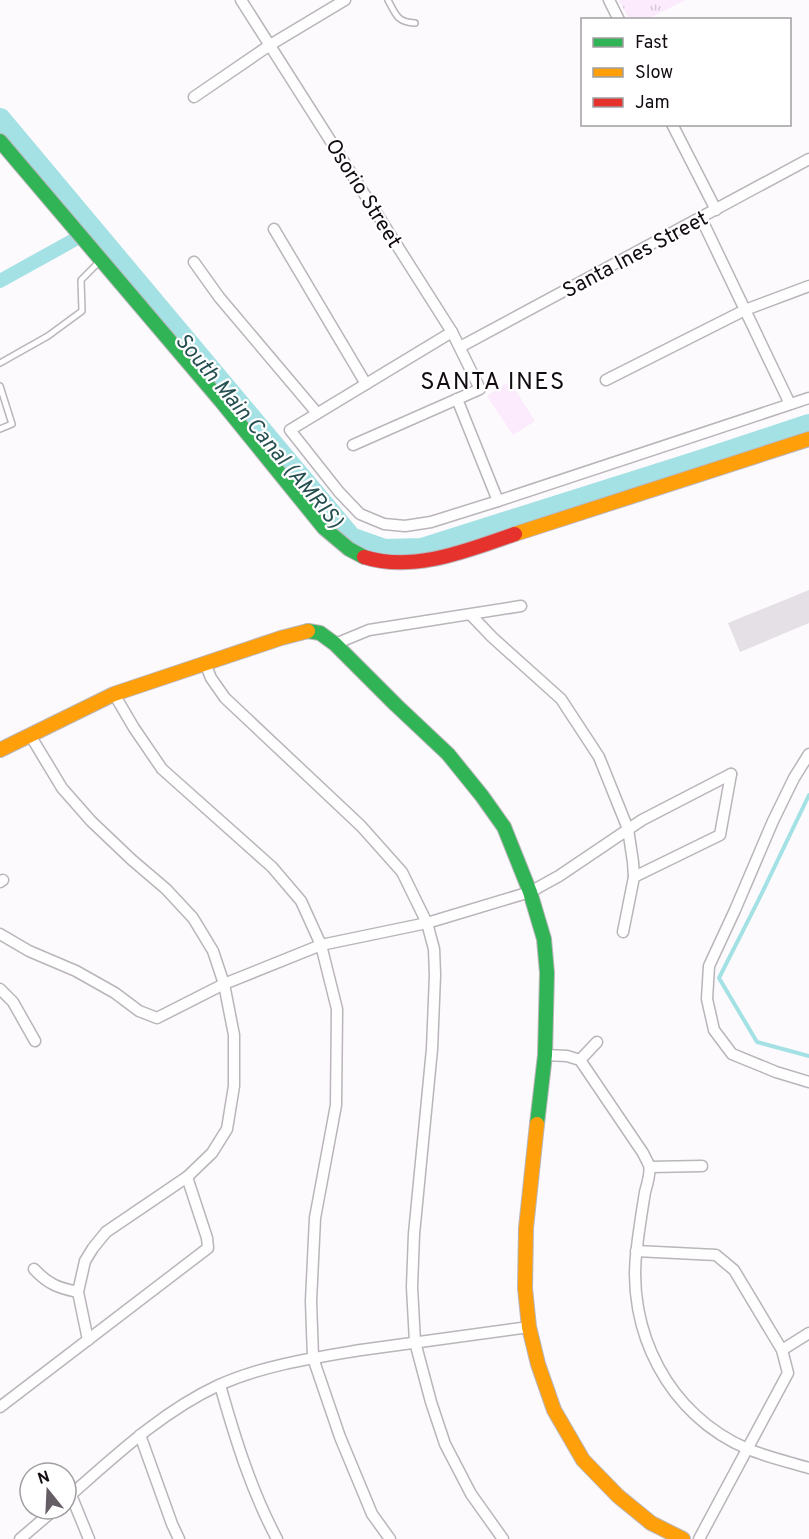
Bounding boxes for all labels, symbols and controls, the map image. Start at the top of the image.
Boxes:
legend [581,18,791,126]
text: Fast [635,32,668,55]
text: Slow [635,62,673,85]
text: Jam [635,92,670,115]
street label: Osorio Street [318,134,407,253]
street label: Santa Ines Street [558,206,713,305]
water label: South Main Canal (AMRIS) [168,328,348,535]
district label: SANTA INES [420,368,566,398]
north arrow [18,1461,78,1521]
text: N [35,1467,53,1490]

